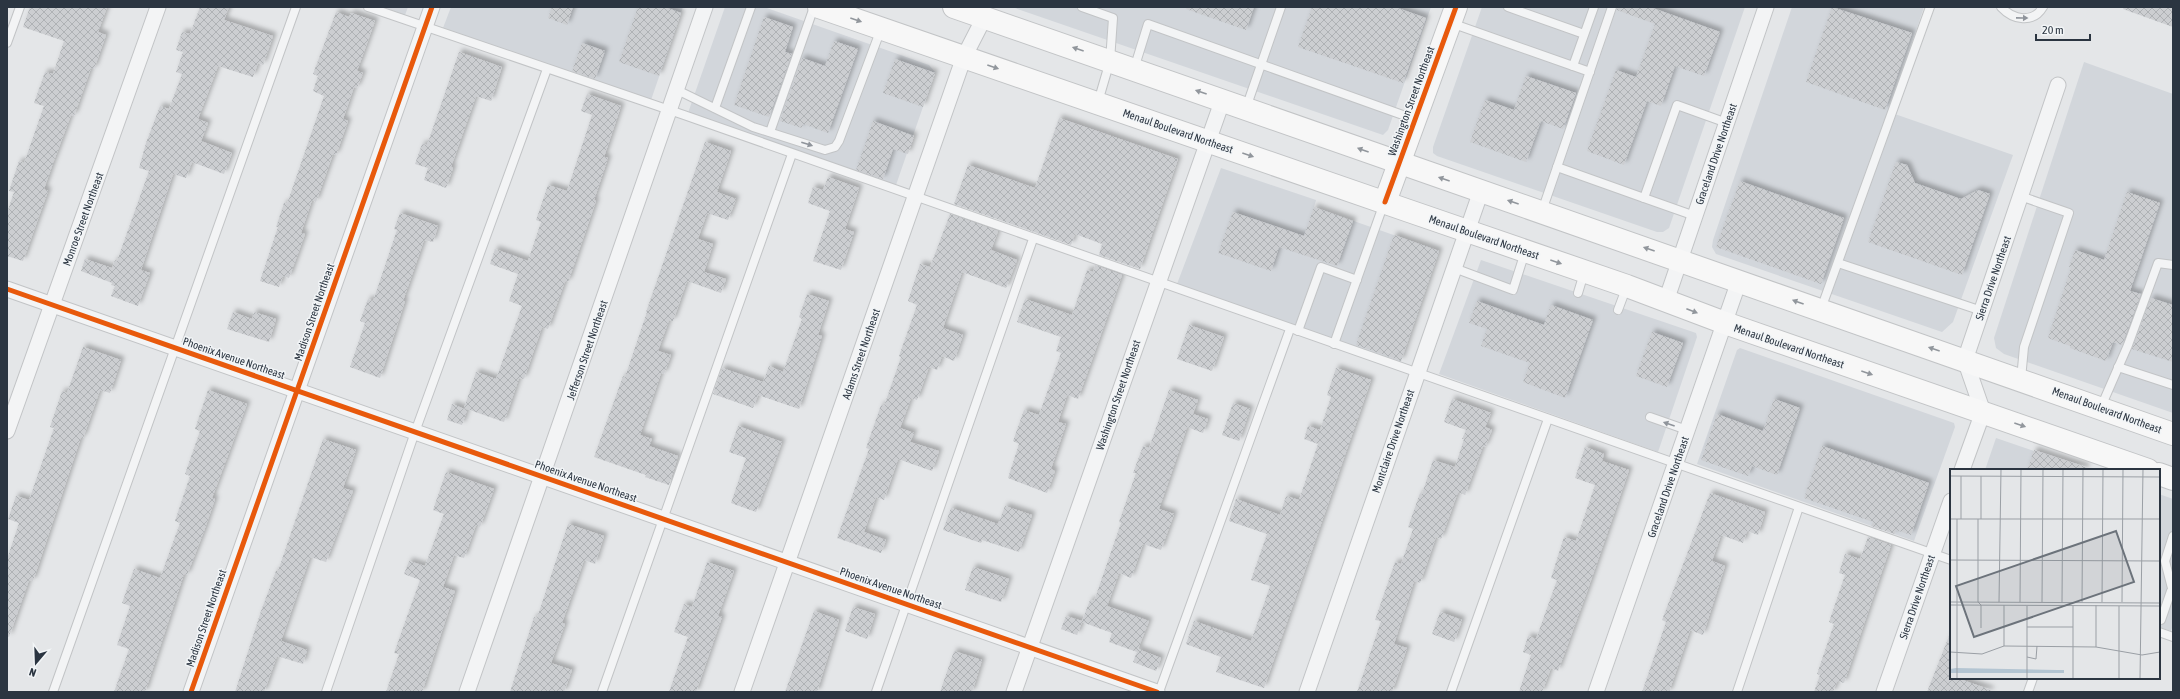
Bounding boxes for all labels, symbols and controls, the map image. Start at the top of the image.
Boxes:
one-way arrow [2016,15,2029,21]
scale bar [2036,16,2090,42]
one-way arrow [851,17,863,23]
text: 20 m [2042,23,2064,37]
street label: Washington Street Northeast [1386,45,1436,157]
one-way arrow [1071,46,1083,52]
one-way arrow [987,64,999,70]
one-way arrow [1194,88,1206,94]
street label: Graceland Drive Northeast [1693,102,1739,206]
street label: Menaul Boulevard Northeast [1121,106,1235,156]
one-way arrow [802,141,814,147]
one-way arrow [1356,147,1368,153]
one-way arrow [1242,152,1254,158]
street label: Monroe Street Northeast [60,170,106,268]
one-way arrow [1437,175,1449,181]
one-way arrow [1506,199,1518,205]
street label: Menaul Boulevard Northeast [1427,212,1541,262]
street label: Sierra Drive Northeast [1973,234,2013,322]
one-way arrow [1642,246,1654,252]
one-way arrow [1551,260,1563,266]
street label: Madison Street Northeast [292,262,336,362]
one-way arrow [1791,298,1803,304]
street label: Jefferson Street Northeast [564,299,610,401]
street label: Adams Street Northeast [840,307,882,401]
one-way arrow [1687,308,1699,314]
street label: Menaul Boulevard Northeast [1732,321,1846,371]
street label: Phoenix Avenue Northeast [181,335,287,381]
street label: Washington Street Northeast [1093,338,1143,452]
one-way arrow [1927,346,1939,352]
one-way arrow [1862,370,1874,376]
street label: Menaul Boulevard Northeast [2050,385,2164,435]
street label: Montclaire Drive Northeast [1370,388,1416,494]
one-way arrow [1662,420,1674,426]
one-way arrow [2014,422,2026,428]
street label: Graceland Drive Northeast [1645,435,1691,539]
street label: Phoenix Avenue Northeast [533,458,639,504]
inset map [1950,469,2160,679]
street label: Sierra Drive Northeast [1897,553,1937,641]
street label: Phoenix Avenue Northeast [838,565,944,611]
street label: Madison Street Northeast [184,568,228,668]
north arrow [16,643,56,683]
text: N [28,666,38,679]

